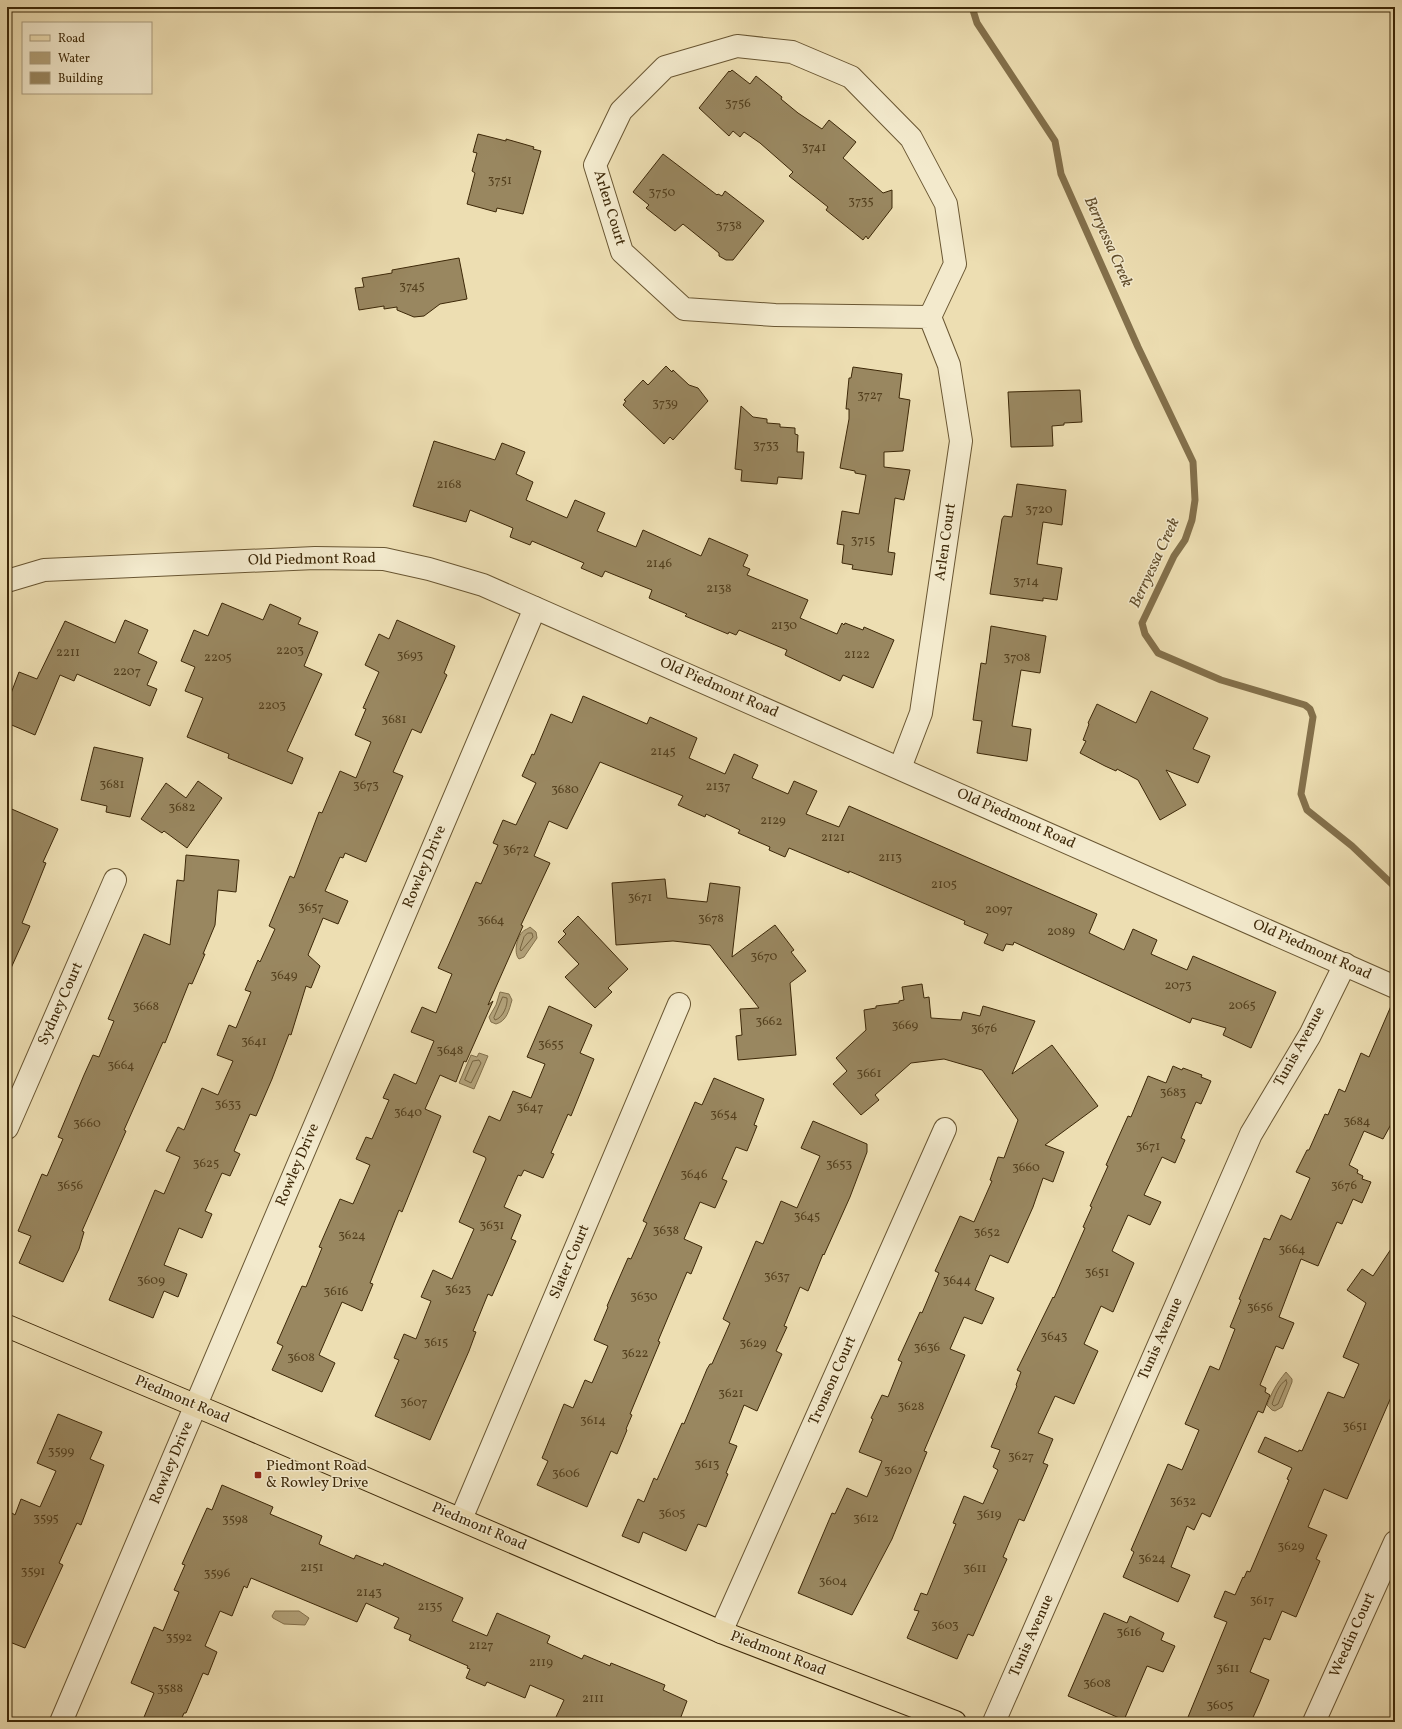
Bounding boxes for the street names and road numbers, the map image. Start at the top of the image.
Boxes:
street label: Arlen Court [588,168,630,248]
street label: Arlen Court [930,502,962,582]
street label: Old Piedmont Road [248,548,376,572]
street label: Old Piedmont Road [656,652,782,724]
street label: Old Piedmont Road [953,783,1079,855]
street label: Rowley Drive [398,822,452,912]
street label: Old Piedmont Road [1249,914,1375,986]
street label: Sydney Court [33,959,89,1049]
street label: Tunis Avenue [1269,1003,1331,1091]
street label: Rowley Drive [271,1120,325,1210]
street label: Slater Court [545,1221,595,1303]
street label: Tunis Avenue [1133,1294,1189,1384]
street label: Tronson Court [804,1333,862,1429]
street label: Piedmont Road [131,1371,233,1429]
street label: Rowley Drive [145,1418,199,1508]
street label: Piedmont Road [428,1498,530,1556]
street label: Weedin Court [1325,1589,1381,1681]
street label: Tunis Avenue [1004,1591,1060,1681]
street label: Piedmont Road [727,1626,829,1682]

